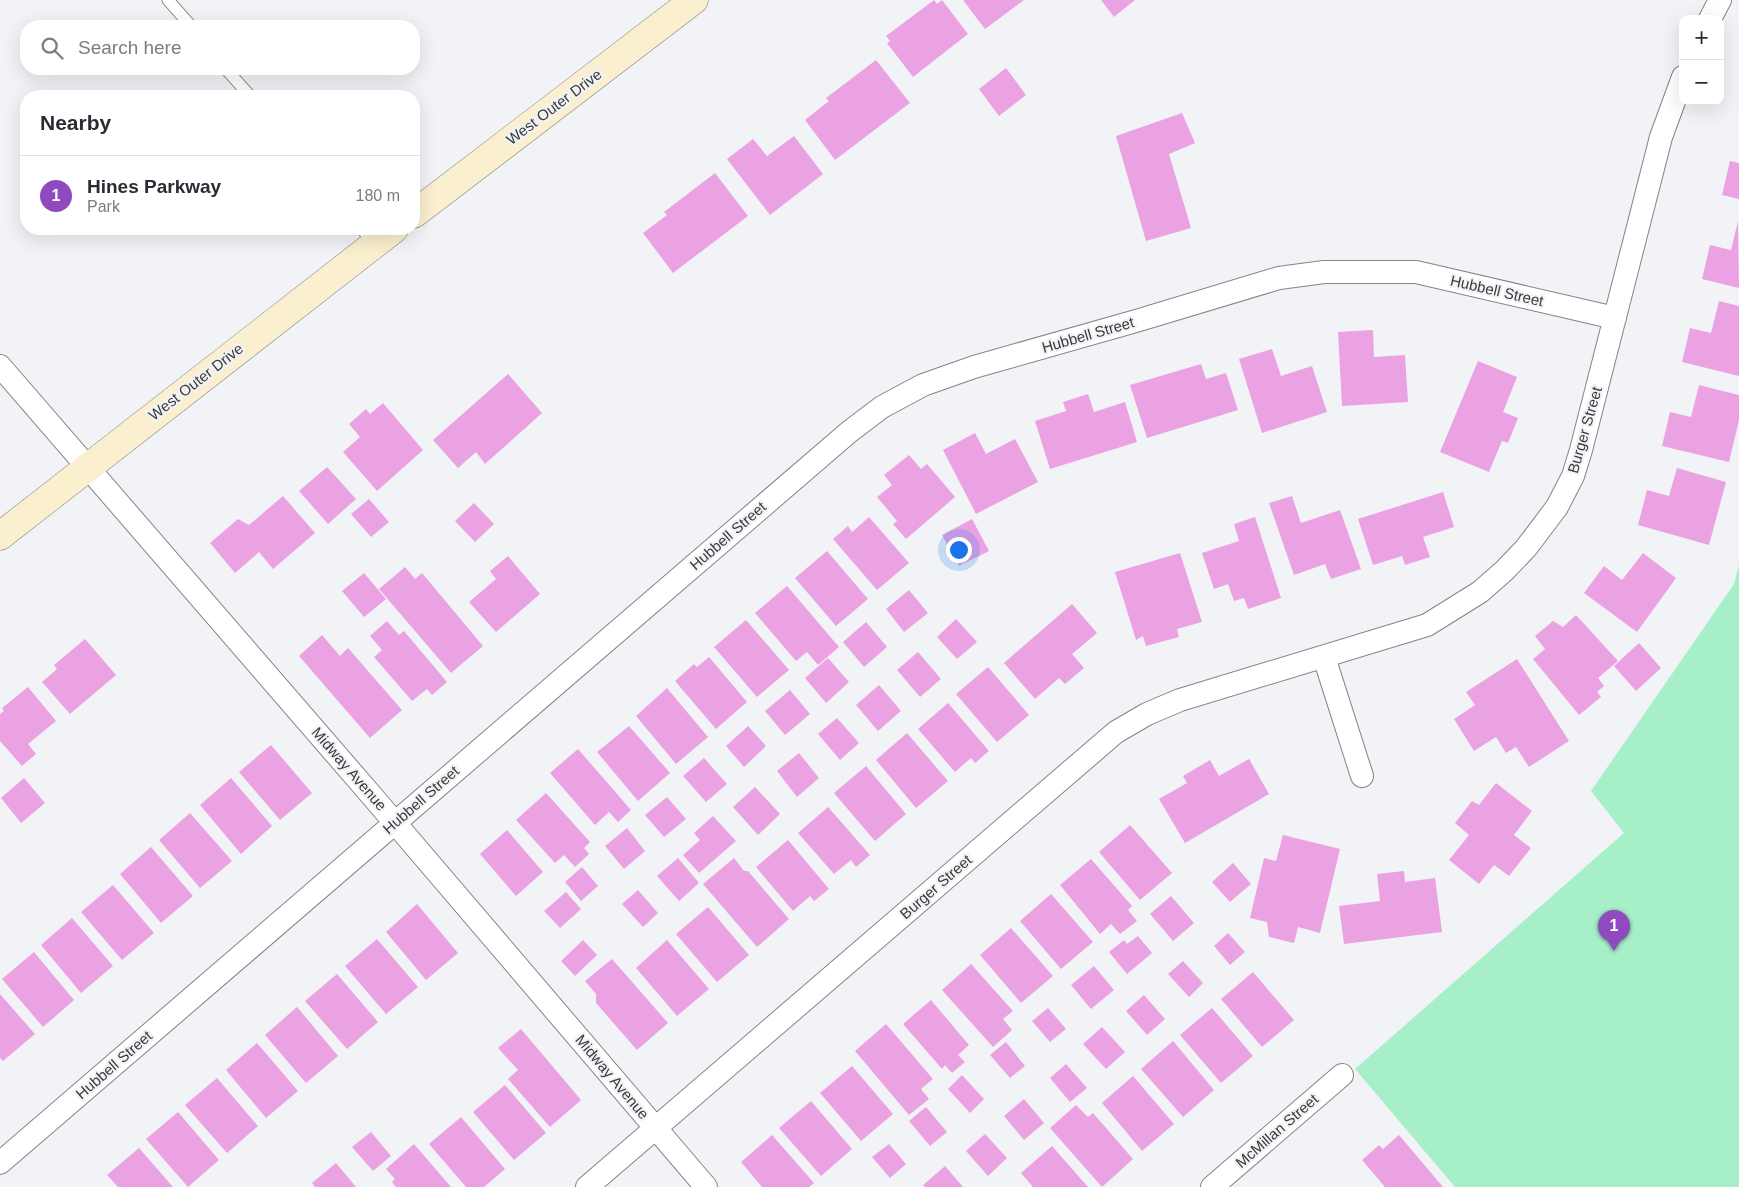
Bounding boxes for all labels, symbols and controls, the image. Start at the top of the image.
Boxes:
map controls [1679,15,1724,105]
button: + [1679,15,1724,60]
search box [20,20,420,75]
icon: search [38,34,66,62]
text: Search here [78,37,182,58]
button: − [1679,60,1724,105]
street label: West Outer Drive [503,65,605,148]
text: Nearby [40,111,111,134]
text: Hines Parkway [87,176,221,197]
text: 1 [52,187,60,204]
text: 180 m [356,187,400,204]
text: Park [87,198,120,215]
street label: Hubbell Street [1449,272,1546,310]
street label: Hubbell Street [1040,313,1137,356]
street label: West Outer Drive [145,340,246,424]
street label: Burger Street [1564,384,1605,475]
street label: Hubbell Street [686,497,770,573]
your location [946,537,972,563]
street label: Midway Avenue [309,724,390,814]
street label: Hubbell Street [379,761,463,837]
street label: Burger Street [896,850,976,922]
pin: 1 [1598,910,1630,951]
street label: Hubbell Street [72,1026,156,1102]
street label: Midway Avenue [572,1031,653,1122]
street label: McMillan Street [1232,1090,1322,1171]

